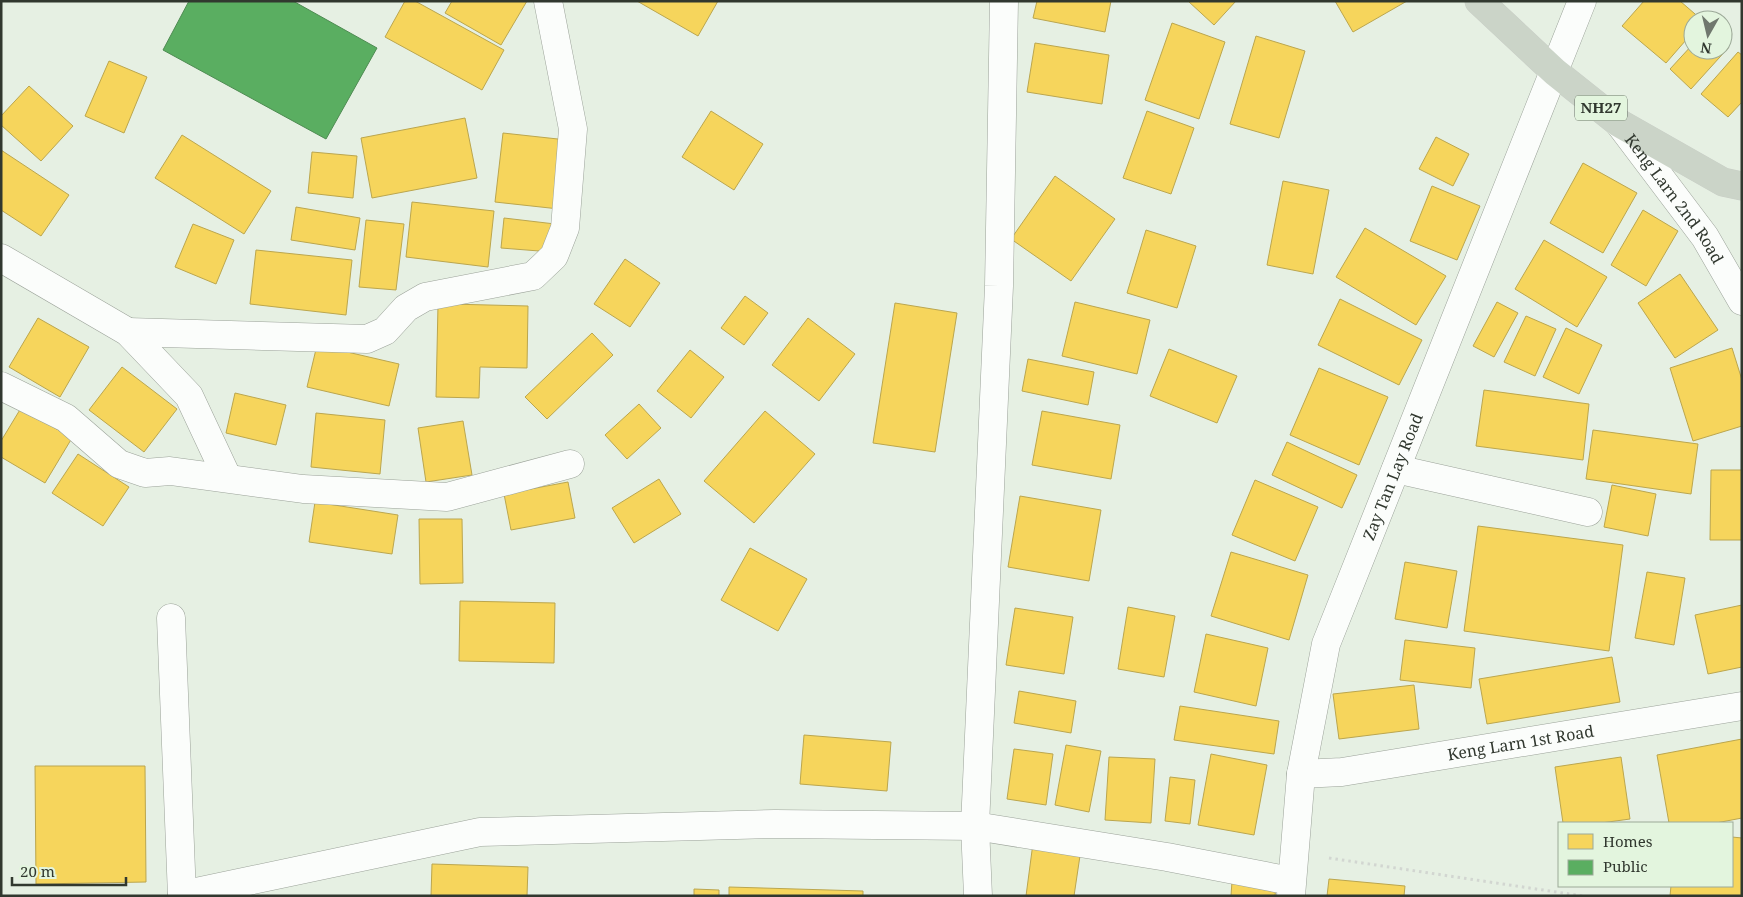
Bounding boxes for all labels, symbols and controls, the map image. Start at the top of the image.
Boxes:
north arrow [1683,10,1733,60]
text: N [1699,38,1713,59]
road number: NH27 [1575,96,1627,120]
street label: Keng Larn 2nd Road [1620,129,1729,268]
street label: Zay Tan Lay Road [1358,410,1428,543]
street label: Keng Larn 1st Road [1446,720,1596,765]
legend [1558,822,1733,887]
text: Homes [1603,831,1653,851]
scale bar [12,854,126,886]
text: Public [1603,856,1648,876]
text: 20 m [20,861,55,881]

